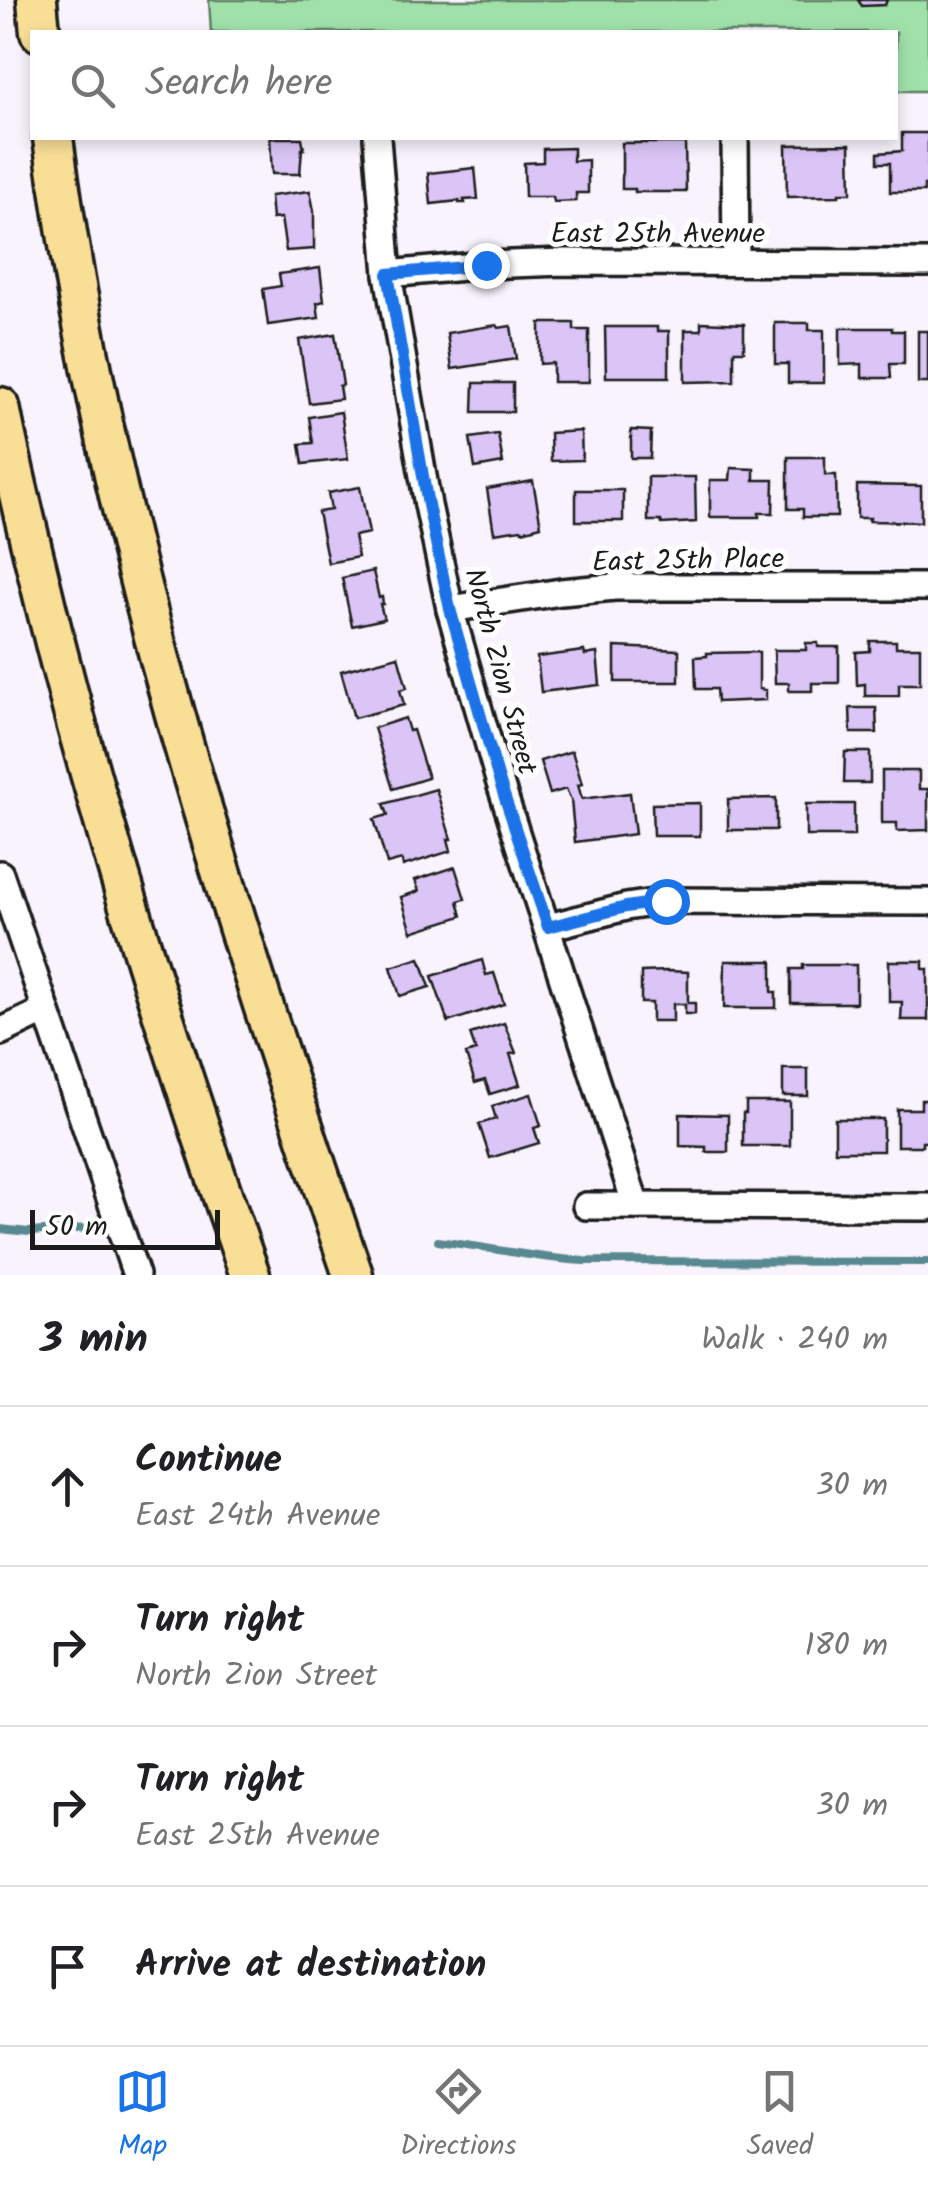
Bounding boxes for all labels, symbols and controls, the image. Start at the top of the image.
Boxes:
search box [30,30,898,140]
text: Search here [145,55,332,115]
icon: search [65,58,120,113]
street label: East 25th Avenue [551,212,766,257]
route end [464,243,510,289]
street label: East 25th Place [592,537,785,586]
street label: North Zion Street [450,564,549,781]
route start [644,879,690,925]
scale bar [30,1205,220,1250]
text: 50 m [45,1205,108,1250]
text: 3 min [40,1307,148,1374]
text: Walk · 240 m [701,1315,888,1366]
text: Continue [135,1431,282,1491]
icon: ahead [40,1459,95,1514]
text: 30 m [815,1461,888,1512]
text: East 24th Avenue [135,1491,380,1542]
text: Turn right [135,1591,304,1651]
icon: right [40,1619,95,1674]
text: 180 m [804,1621,888,1672]
text: North Zion Street [135,1651,377,1702]
text: Turn right [135,1751,304,1811]
icon: right [40,1779,95,1834]
text: 30 m [815,1781,888,1832]
text: East 25th Avenue [135,1811,380,1862]
text: Arrive at destination [135,1936,486,1996]
icon: arrive [40,1939,95,1994]
tab: Map [115,2064,170,2169]
tab: Directions [400,2064,516,2169]
tab: Saved [747,2064,813,2169]

